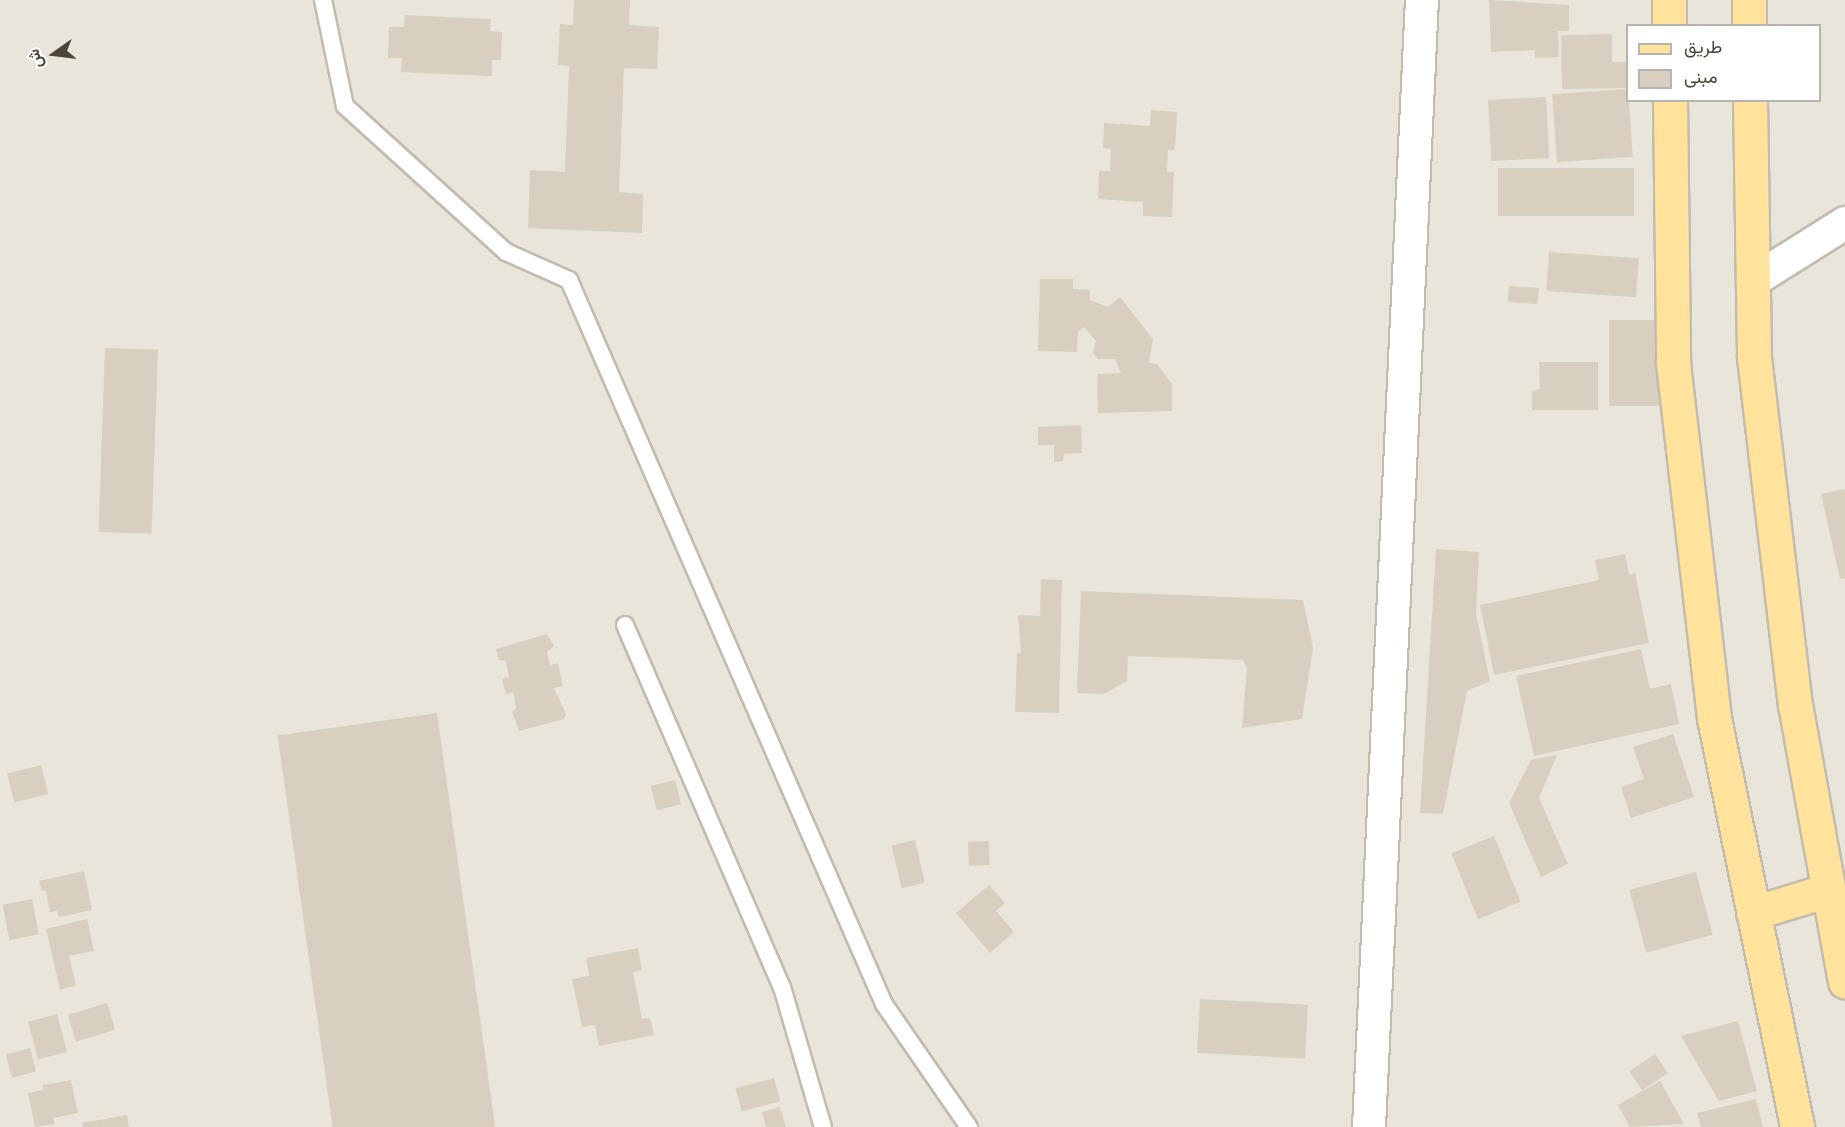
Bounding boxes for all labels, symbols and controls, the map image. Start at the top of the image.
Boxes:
north arrow [24,24,84,84]
legend [1626,24,1821,102]
text: طريق [1684,37,1722,60]
text: ش [25,47,49,70]
text: مبنى [1684,67,1718,90]

